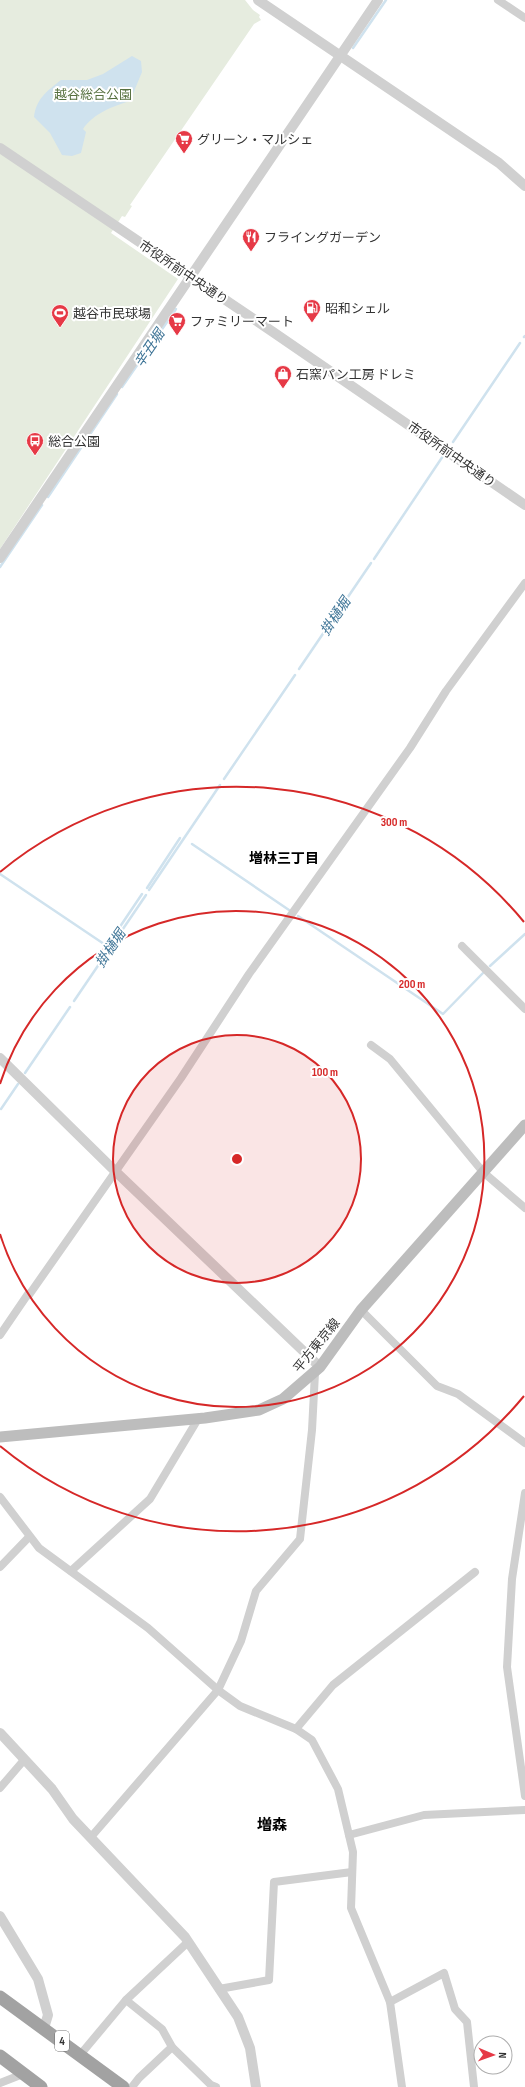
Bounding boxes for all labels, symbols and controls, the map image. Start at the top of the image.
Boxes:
park label: 越谷総合公園 [54,87,132,103]
supermarket icon: グリーン・マルシェ [174,129,194,154]
place label: グリーン・マルシェ [197,132,313,148]
restaurant icon: フライングガーデン [241,227,261,252]
place label: フライングガーデン [264,230,381,246]
street label: 市役所前中央通り [136,237,231,309]
fuel station icon: 昭和シェル [302,298,322,323]
place label: 昭和シェル [325,301,390,317]
sports icon: 越谷市民球場 [50,303,70,328]
place label: 越谷市民球場 [73,306,151,322]
supermarket icon: ファミリーマート [167,311,187,336]
place label: ファミリーマート [190,314,294,330]
water label: 辛丑堀 [131,324,169,370]
shop icon: 石窯パン工房 ドレミ [273,364,293,389]
place label: 石窯パン工房 ドレミ [296,367,416,383]
street label: 市役所前中央通り [404,418,499,491]
bus stop icon: 総合公園 [25,431,45,456]
place label: 総合公園 [48,434,100,450]
water label: 掛樋堀 [317,592,355,638]
text: 300 m [381,815,407,830]
district label: 増林三丁目 [249,850,319,867]
water label: 掛樋堀 [92,924,130,970]
text: 200 m [399,977,425,992]
text: 100 m [312,1065,338,1080]
centre of rings [230,1152,244,1166]
street label: 平方東京線 [290,1315,343,1376]
district label: 増森 [257,1816,287,1835]
road number: 4 [55,2031,69,2051]
north arrow [473,2035,513,2075]
text: N [496,2052,509,2059]

